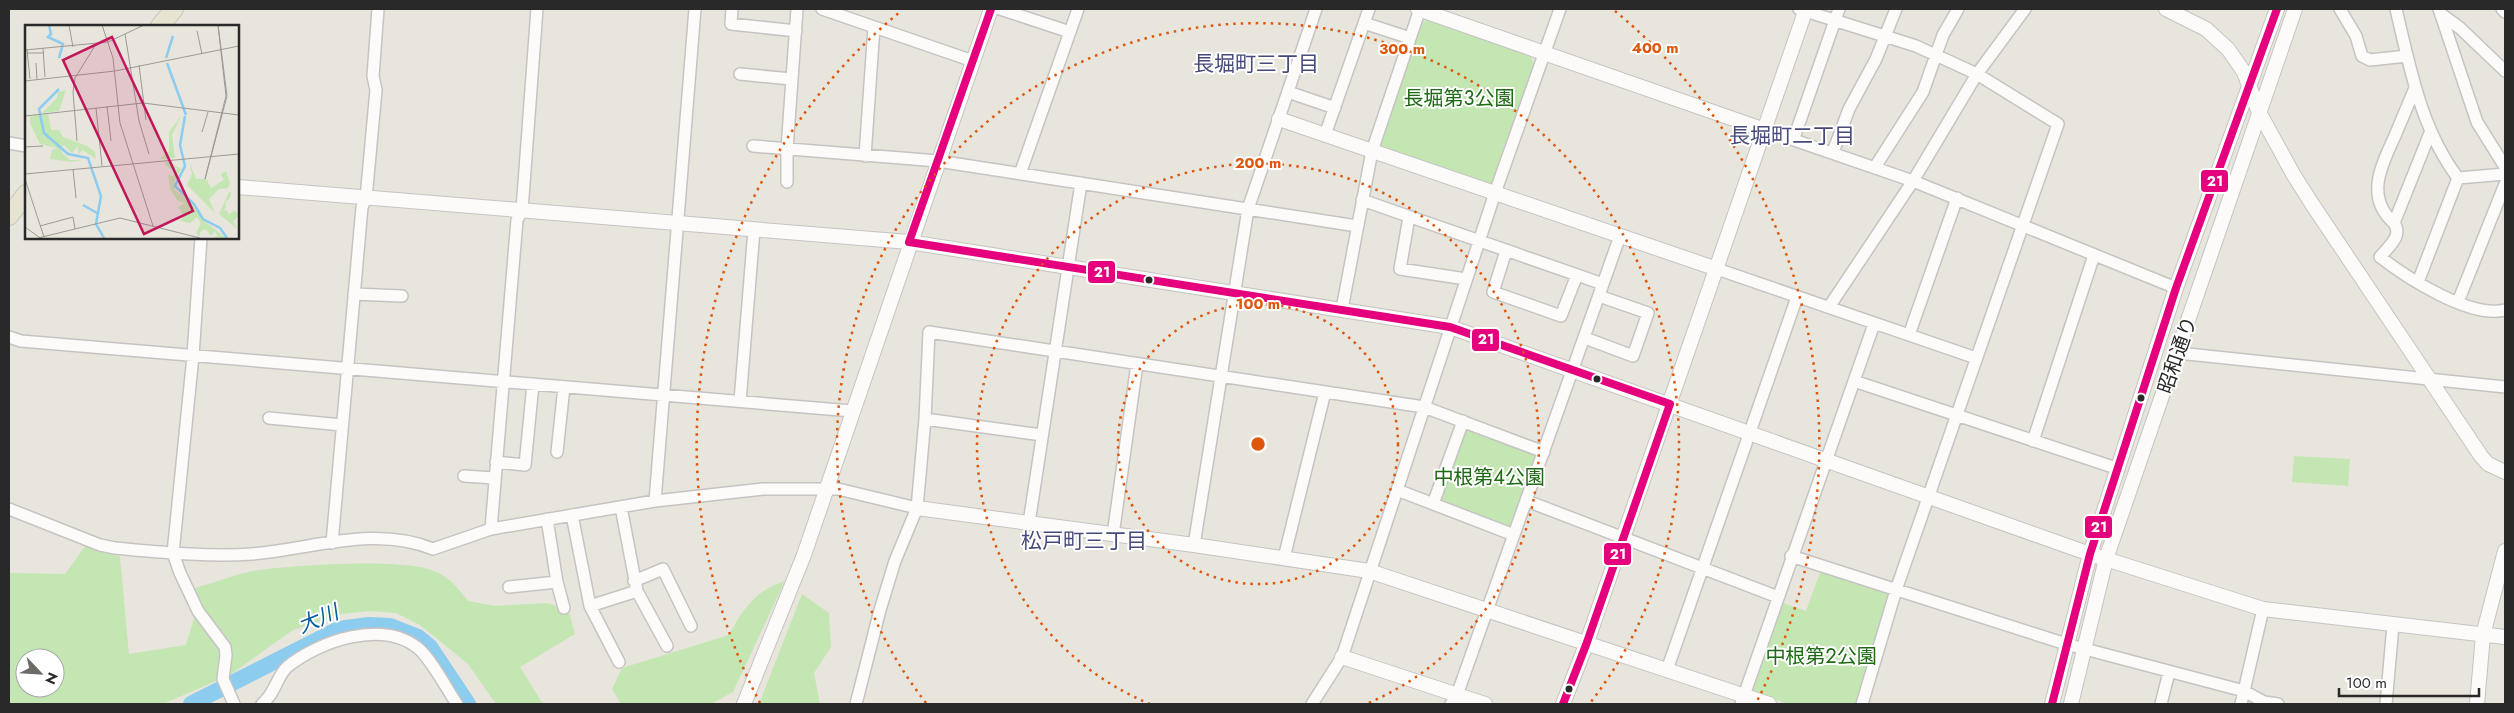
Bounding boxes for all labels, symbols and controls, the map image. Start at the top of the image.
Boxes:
inset map [25,25,239,239]
text: 400 m [1631,37,1679,59]
text: 300 m [1379,38,1425,60]
district label: 長堀町三丁目 [1193,49,1319,79]
park label: 長堀第3公園 [1404,84,1514,113]
district label: 長堀町二丁目 [1729,121,1855,151]
text: 200 m [1235,152,1281,174]
line badge: 21 [2200,169,2229,193]
text: 21 [2207,171,2223,191]
line badge: 21 [1087,260,1116,284]
text: 21 [1094,262,1110,282]
unlabelled marker [1144,275,1154,285]
text: 100 m [1236,293,1280,315]
street label: 昭和通り [2151,313,2204,398]
line badge: 21 [1471,328,1500,352]
text: 21 [1478,329,1494,349]
unlabelled marker [1592,374,1602,384]
unlabelled marker [2136,393,2146,403]
centre of rings [1249,435,1267,453]
park label: 中根第4公園 [1433,463,1545,492]
line badge: 21 [2084,515,2113,539]
text: 21 [2091,517,2107,537]
district label: 松戸町三丁目 [1021,526,1147,556]
line badge: 21 [1603,542,1632,566]
text: 21 [1610,544,1626,564]
water label: 大川 [293,596,345,641]
park label: 中根第2公園 [1765,642,1877,671]
north arrow [15,648,65,698]
scale bar [2339,666,2479,698]
text: N [40,669,63,688]
text: 100 m [2346,672,2387,694]
unlabelled marker [1564,684,1574,694]

